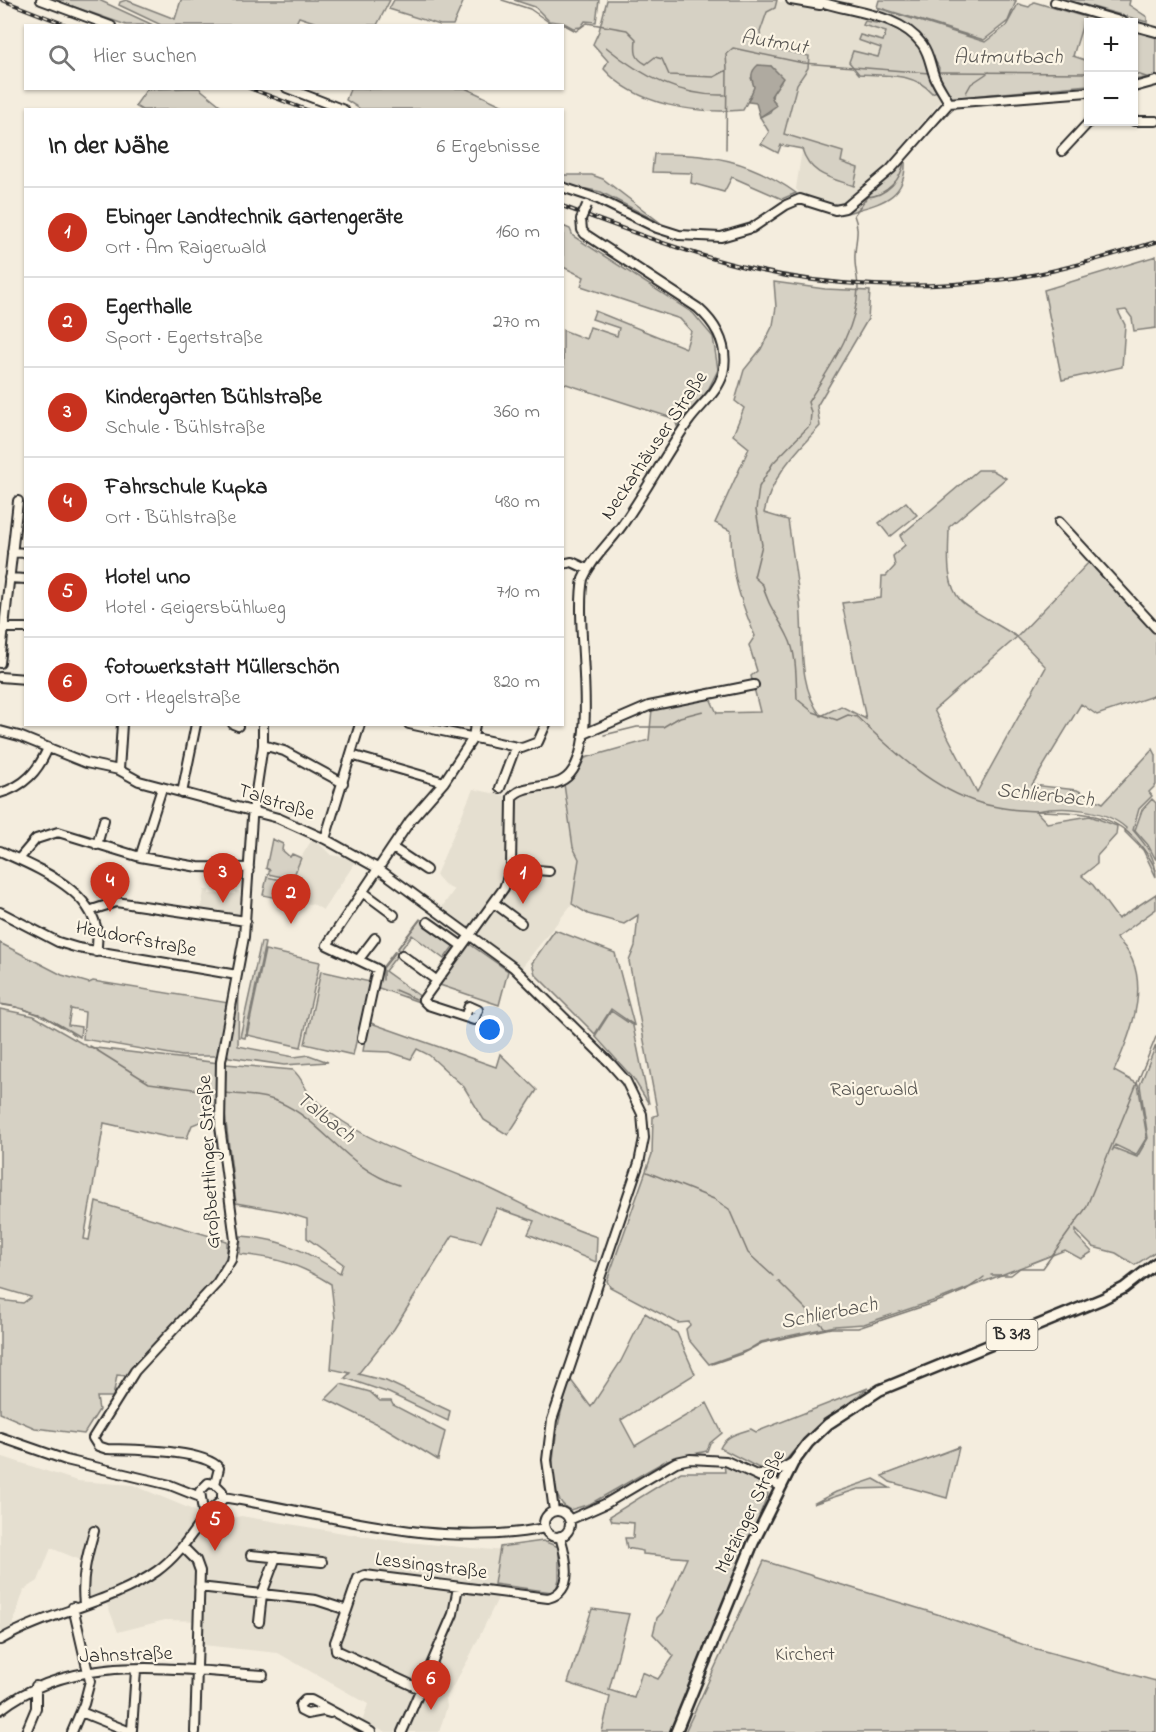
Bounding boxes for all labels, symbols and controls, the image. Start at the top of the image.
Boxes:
map controls [1084,18,1138,126]
button: + [1084,18,1138,72]
water label: Autmut [738,23,811,63]
search box [24,24,564,90]
icon: search [45,41,78,74]
text: Hier suchen [93,41,197,73]
water label: Autmutbach [954,43,1064,73]
button: − [1084,72,1138,126]
text: In der Nähe [48,128,169,166]
text: 6 Ergebnisse [437,133,540,162]
text: Ebinger Landtechnik Gartengeräte [105,202,403,234]
text: 1 [64,218,71,247]
text: 160 m [496,218,540,247]
text: Ort · Am Raigerwald [105,234,266,263]
text: Egerthalle [105,292,192,324]
text: 2 [63,308,72,337]
text: 270 m [493,308,540,337]
text: Sport · Egertstraße [105,324,263,353]
street label: Neckarhäuser Straße [594,366,716,526]
text: Kindergarten Bühlstraße [105,382,322,414]
text: 3 [63,398,72,427]
text: 360 m [494,398,540,427]
text: Schule · Bühlstraße [105,414,265,443]
text: Fahrschule Kupka [105,472,267,504]
text: 4 [63,488,72,517]
text: 480 m [495,488,540,517]
text: Ort · Bühlstraße [105,504,236,533]
text: Hotel uno [105,562,190,594]
text: 5 [62,578,73,607]
text: 710 m [496,578,540,607]
text: Hotel · Geigersbühlweg [105,594,286,623]
text: fotowerkstatt Müllerschön [105,652,339,684]
text: 6 [63,668,72,697]
text: 820 m [493,668,540,697]
text: Ort · Hegelstraße [105,684,241,713]
water label: Schlierbach [995,776,1096,816]
street label: Talstraße [234,777,318,829]
pin: 3 [204,854,242,903]
pin: 1 [504,854,542,904]
pin: 4 [90,862,130,912]
pin: 2 [272,874,310,924]
street label: Heudorfstraße [73,914,199,966]
your location [475,1015,504,1044]
street label: Großbettlinger Straße [191,1074,230,1250]
park label: Raigerwald [830,1076,918,1106]
water label: Talbach [289,1085,362,1152]
water label: Schlierbach [778,1290,881,1338]
road number: B 313 [986,1320,1038,1350]
street label: Metzinger Straße [708,1445,794,1579]
pin: 5 [196,1502,234,1551]
street label: Lessingstraße [373,1546,489,1589]
street label: Jahnstraße [79,1640,173,1672]
park label: Kirchert [775,1641,835,1670]
pin: 6 [412,1660,450,1710]

